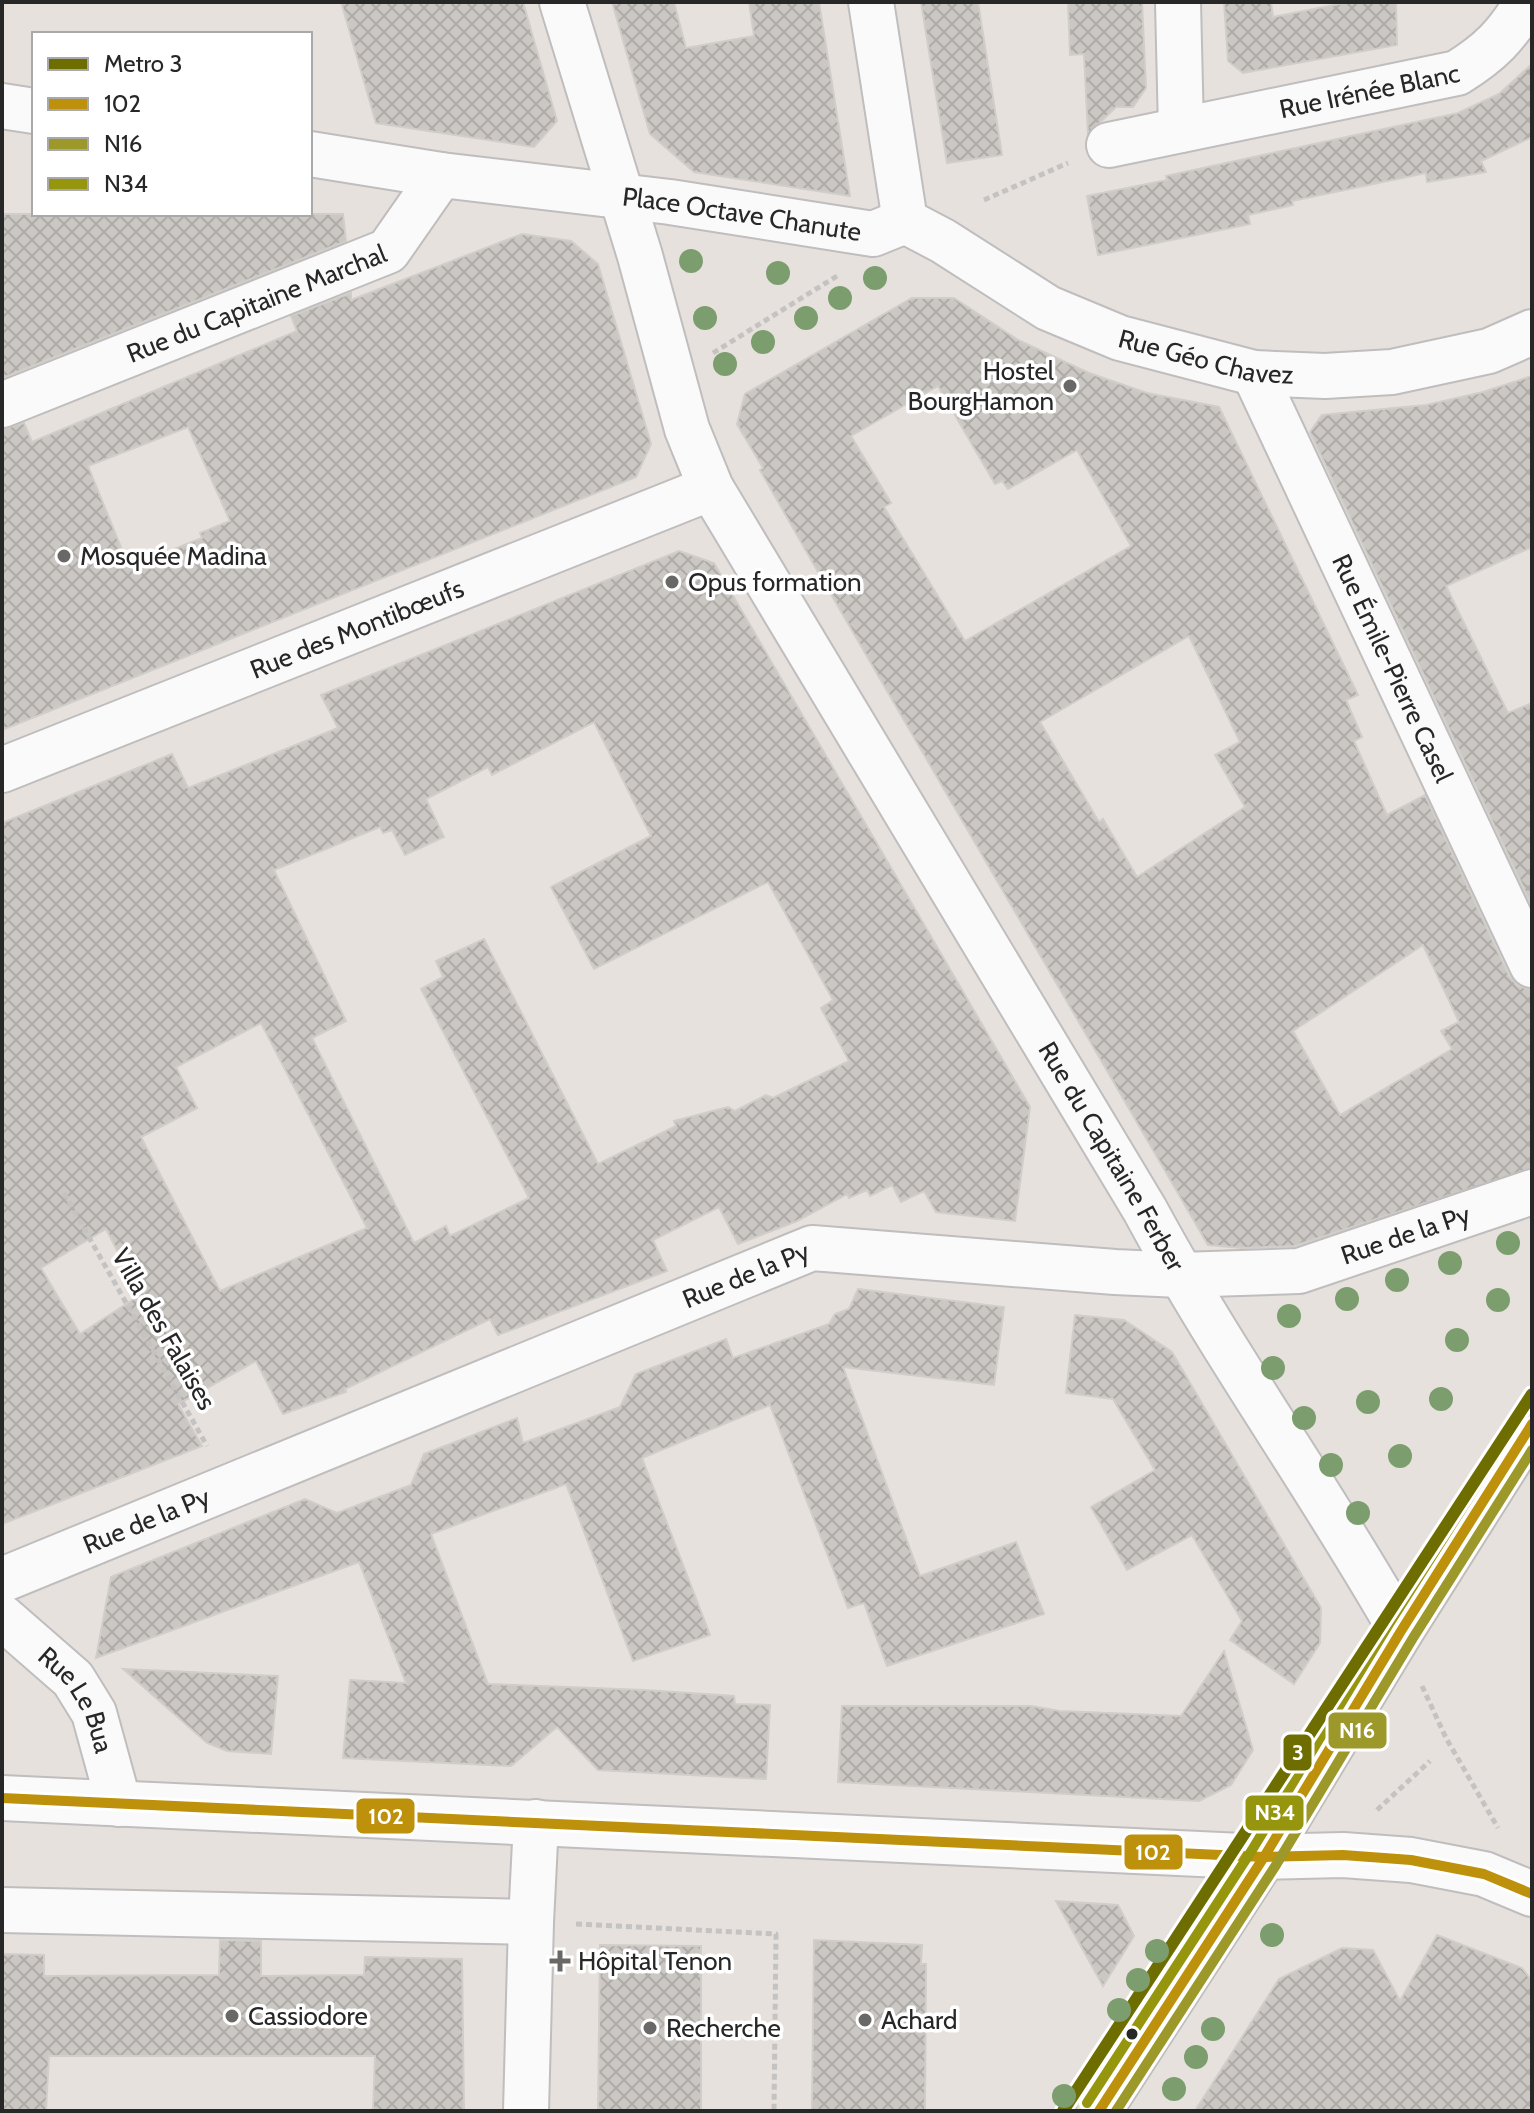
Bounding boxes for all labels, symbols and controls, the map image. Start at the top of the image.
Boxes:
legend [32,32,312,216]
text: Metro 3 [104,49,182,78]
street label: Rue Irénée Blanc [1277,57,1463,125]
text: 102 [104,89,141,118]
text: N16 [104,129,142,158]
text: N34 [104,169,148,198]
street label: Place Octave Chanute [621,181,863,248]
street label: Rue du Capitaine Marchal [122,237,391,370]
street label: Rue Géo Chavez [1115,322,1294,391]
place label: Hostel BourgHamon [908,355,1054,417]
marker: Hostel BourgHamon [1061,377,1079,395]
place label: Mosquée Madina [80,540,267,572]
marker: Mosquée Madina [55,547,73,565]
street label: Rue Émile-Pierre Casel [1325,549,1460,787]
place label: Opus formation [688,566,862,598]
street label: Rue des Montibœufs [245,572,469,686]
marker: Opus formation [663,573,681,591]
street label: Rue du Capitaine Ferber [1032,1036,1192,1278]
street label: Rue de la Py [1337,1198,1474,1272]
street label: Rue de la Py [678,1235,814,1315]
street label: Villa des Falaises [105,1243,223,1416]
street label: Rue de la Py [78,1481,215,1561]
street label: Rue Le Bua [32,1640,120,1757]
line badge: N16 [1327,1711,1388,1750]
text: N16 [1339,1717,1375,1744]
line badge: 3 [1282,1733,1313,1772]
text: 3 [1292,1739,1304,1766]
line badge: N34 [1244,1794,1305,1832]
line badge: 102 [355,1797,416,1835]
text: N34 [1254,1799,1296,1826]
text: 102 [368,1803,404,1830]
line badge: 102 [1123,1833,1184,1871]
text: 102 [1135,1839,1171,1866]
place label: Hôpital Tenon [578,1945,732,1977]
marker: Hôpital Tenon [549,1950,571,1972]
place label: Cassiodore [248,2000,368,2032]
place label: Achard [881,2004,957,2036]
marker: Cassiodore [223,2007,241,2025]
marker: Achard [856,2011,874,2029]
place label: Recherche [666,2012,781,2044]
marker: Recherche [641,2019,659,2037]
unlabelled marker [1124,2026,1140,2042]

